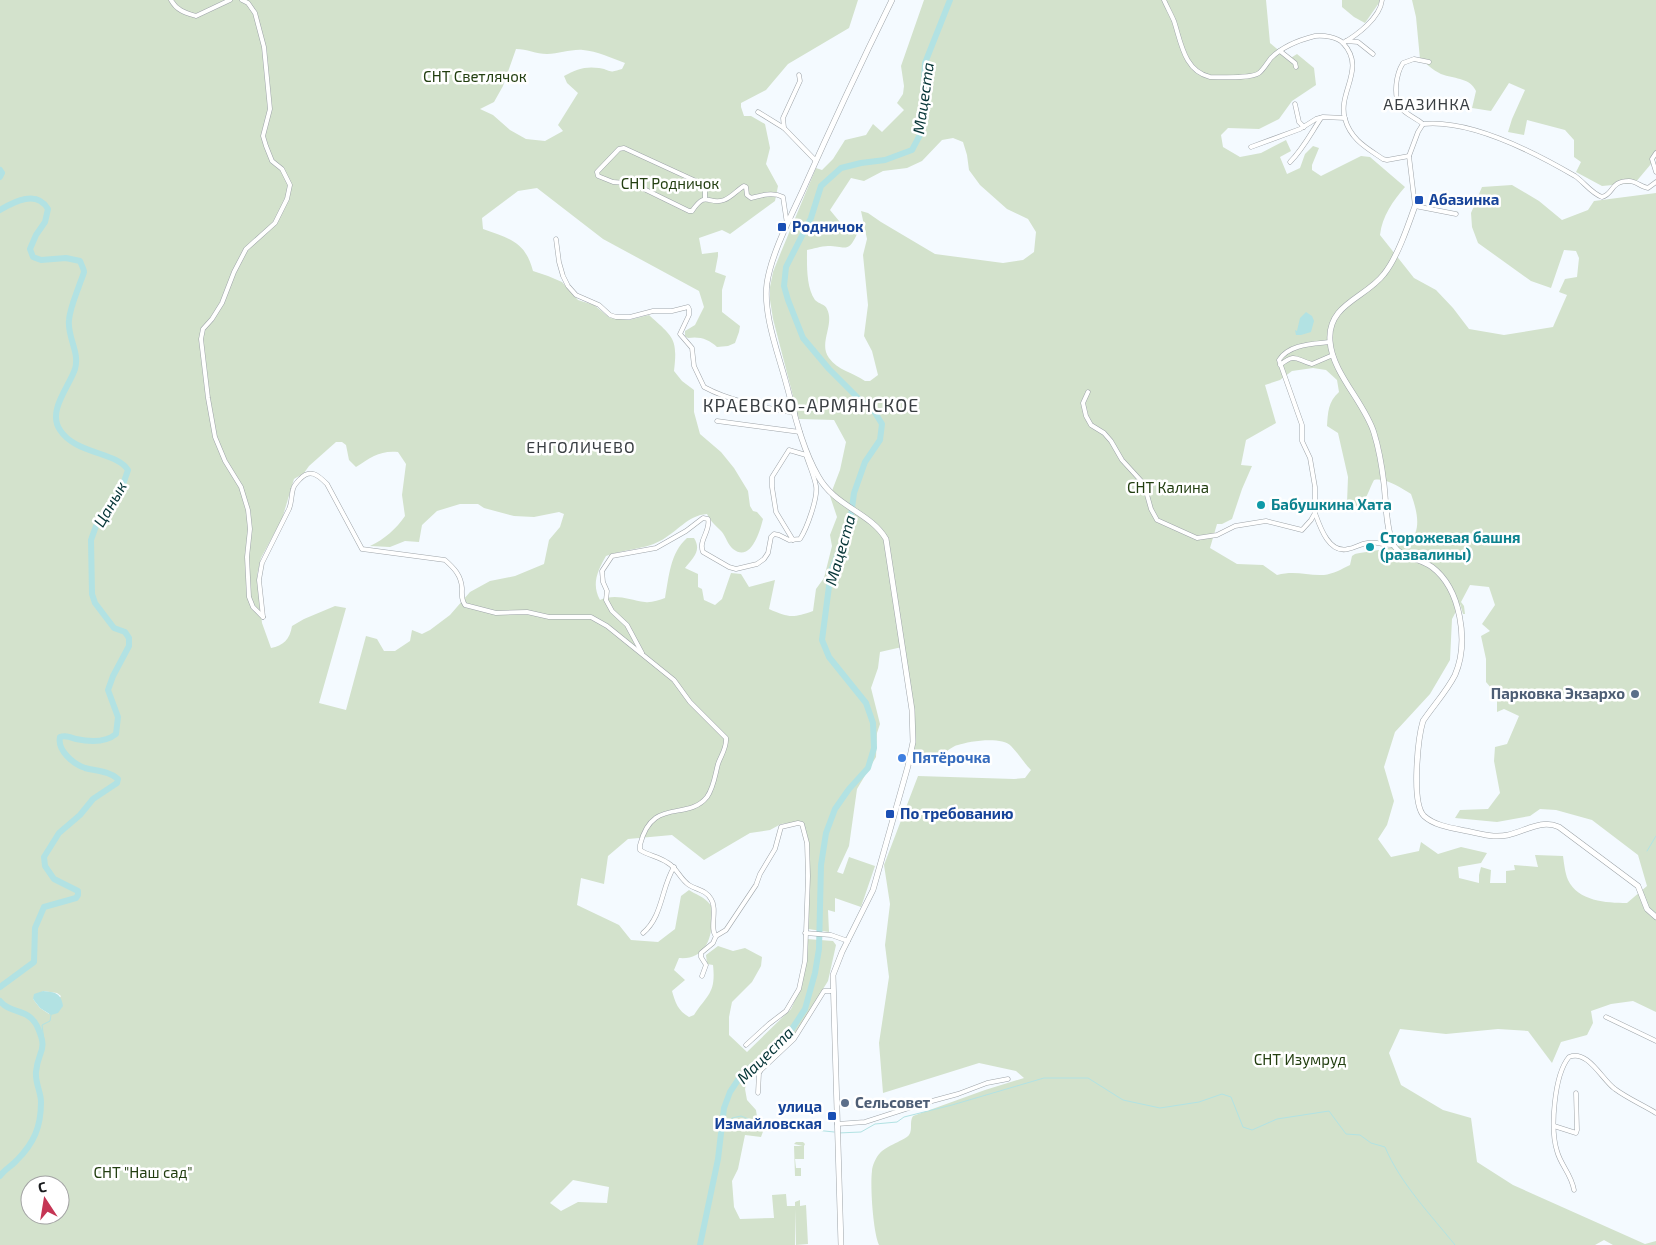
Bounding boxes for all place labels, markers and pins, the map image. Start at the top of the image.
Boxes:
place label: Абазинка [1429,190,1499,208]
marker: Абазинка [1413,194,1425,206]
place label: Родничок [792,217,864,235]
marker: Родничок [776,221,788,233]
place label: Бабушкина Хата [1271,495,1392,513]
marker: Бабушкина Хата [1255,499,1267,511]
place label: Сторожевая башня (развалины) [1380,528,1520,563]
marker: Сторожевая башня (развалины) [1364,541,1376,553]
place label: Парковка Экзархо [1491,684,1625,702]
marker: Парковка Экзархо [1629,688,1641,700]
place label: Пятёрочка [912,748,991,766]
marker: Пятёрочка [896,752,908,764]
place label: По требованию [900,804,1013,822]
marker: По требованию [884,808,896,820]
place label: Сельсовет [855,1093,931,1111]
place label: улица Измайловская [715,1097,822,1132]
marker: Сельсовет [839,1097,851,1109]
marker: улица Измайловская [826,1110,838,1122]

